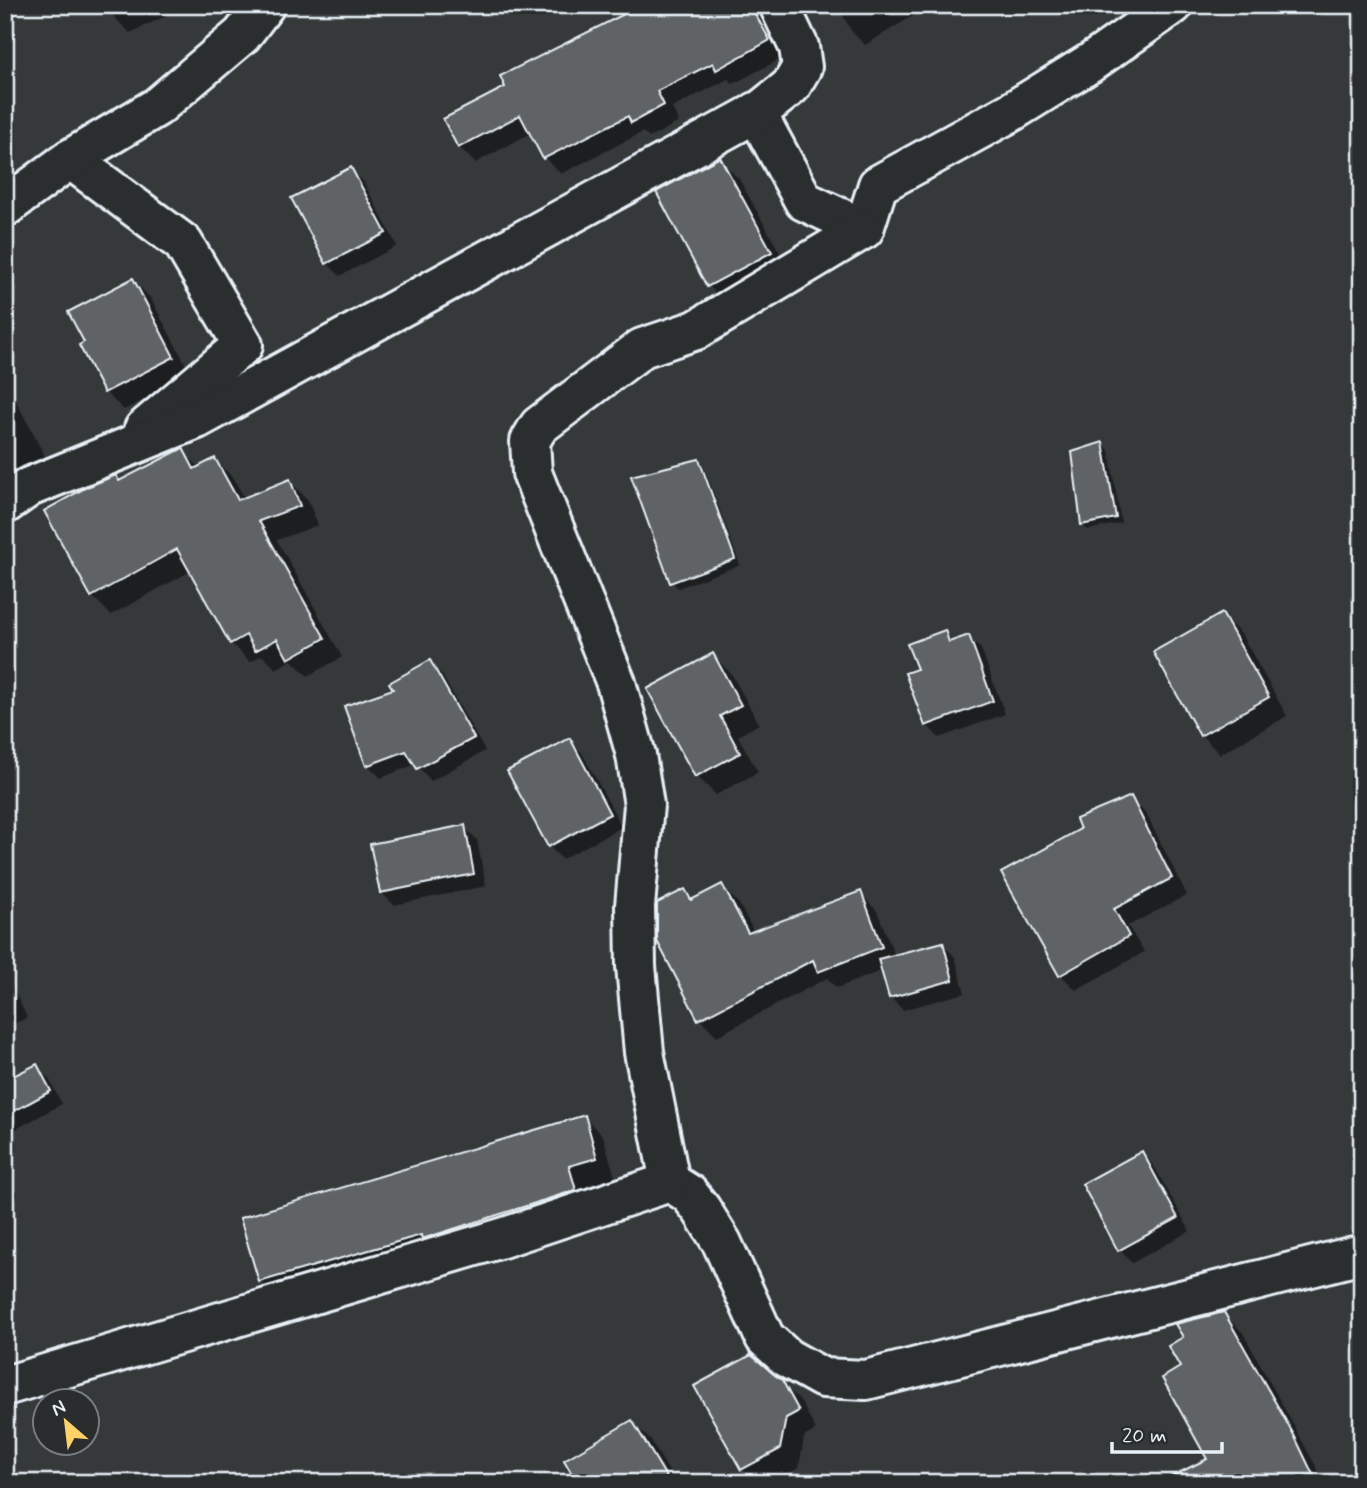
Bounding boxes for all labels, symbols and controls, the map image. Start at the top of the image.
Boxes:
north arrow [32,1386,102,1456]
text: N [47,1394,70,1422]
scale bar [1112,1411,1222,1455]
text: 20 m [1122,1422,1167,1450]

